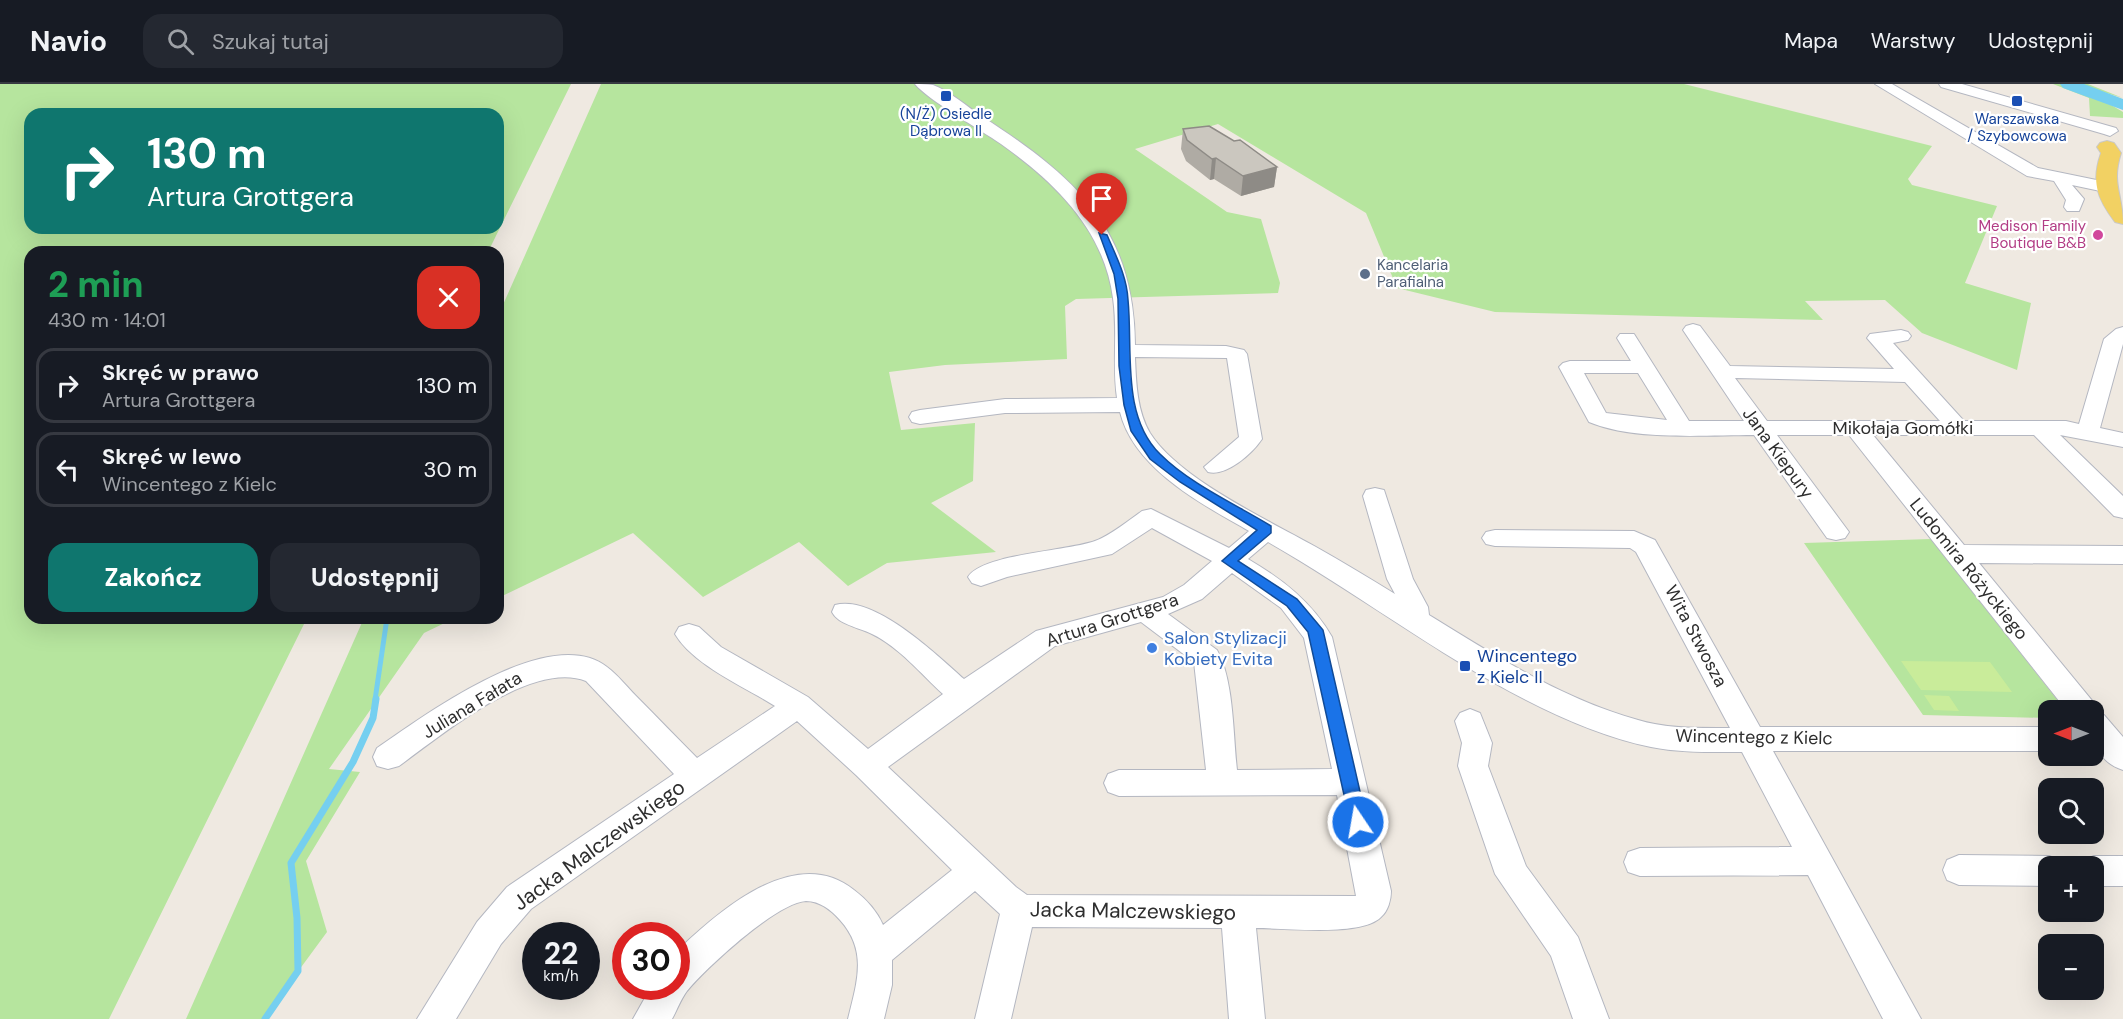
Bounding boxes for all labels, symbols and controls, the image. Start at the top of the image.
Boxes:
search box [143,14,563,68]
text: Navio [30,23,107,60]
icon: search [164,25,197,58]
text: Szukaj tutaj [212,27,329,56]
text: Mapa [1784,27,1838,55]
text: Warstwy [1871,27,1955,55]
text: Udostępnij [1988,27,2093,55]
marker: (N/Ż) Osiedle Dąbrowa II [939,89,953,103]
marker: Warszawska / Szybowcowa [2010,94,2024,108]
place label: (N/Ż) Osiedle Dąbrowa II [900,104,992,141]
place label: Warszawska / Szybowcowa [1967,109,2067,146]
text: 130 m [147,126,267,181]
icon: right [48,132,126,210]
pin [1076,173,1127,235]
text: Artura Grottgera [147,179,354,214]
icon: arrive [1085,182,1118,215]
place label: Medison Family Boutique B&B [1979,216,2087,253]
marker: Medison Family Boutique B&B [2091,228,2105,242]
place label: Kancelaria Parafialna [1377,255,1448,292]
text: 2 min [48,261,144,308]
button: close [417,266,480,329]
marker: Kancelaria Parafialna [1358,267,1372,281]
text: 430 m · 14:01 [48,307,166,333]
text: Skręć w prawo [102,358,259,387]
icon: right [51,369,84,402]
text: 130 m [417,371,477,400]
text: Artura Grottgera [102,387,255,413]
street label: Jana Kiepury [1737,403,1819,503]
street label: Mikołaja Gomółki [1833,416,1973,440]
text: Skręć w lewo [102,442,242,471]
icon: left [51,453,84,486]
text: 30 m [423,455,477,484]
text: Wincentego z Kielc [102,471,277,497]
street label: Ludomira Różyckiego [1904,493,2034,645]
button: Zakończ [48,543,258,612]
button: Udostępnij [270,543,480,612]
street label: Wita Stwosza [1659,581,1733,691]
street label: Artura Grottgera [1043,587,1181,653]
place label: Salon Stylizacji Kobiety Evita [1164,626,1287,671]
marker: Salon Stylizacji Kobiety Evita [1145,641,1159,655]
place label: Wincentego z Kielc II [1477,644,1577,689]
marker: Wincentego z Kielc II [1458,659,1472,673]
street label: Juliana Fałata [418,666,526,744]
north arrow [2038,700,2104,766]
map controls [2038,700,2104,1000]
street label: Wincentego z Kielc [1675,724,1833,750]
street label: Jacka Malczewskiego [507,773,691,917]
button: search [2038,778,2104,844]
position arrow [1326,790,1390,854]
button: + [2038,856,2104,922]
street label: Jacka Malczewskiego [1030,895,1236,927]
speed limit sign: 30 [612,922,690,1000]
text: 22 [544,934,578,973]
button: − [2038,934,2104,1000]
text: km/h [543,966,579,986]

